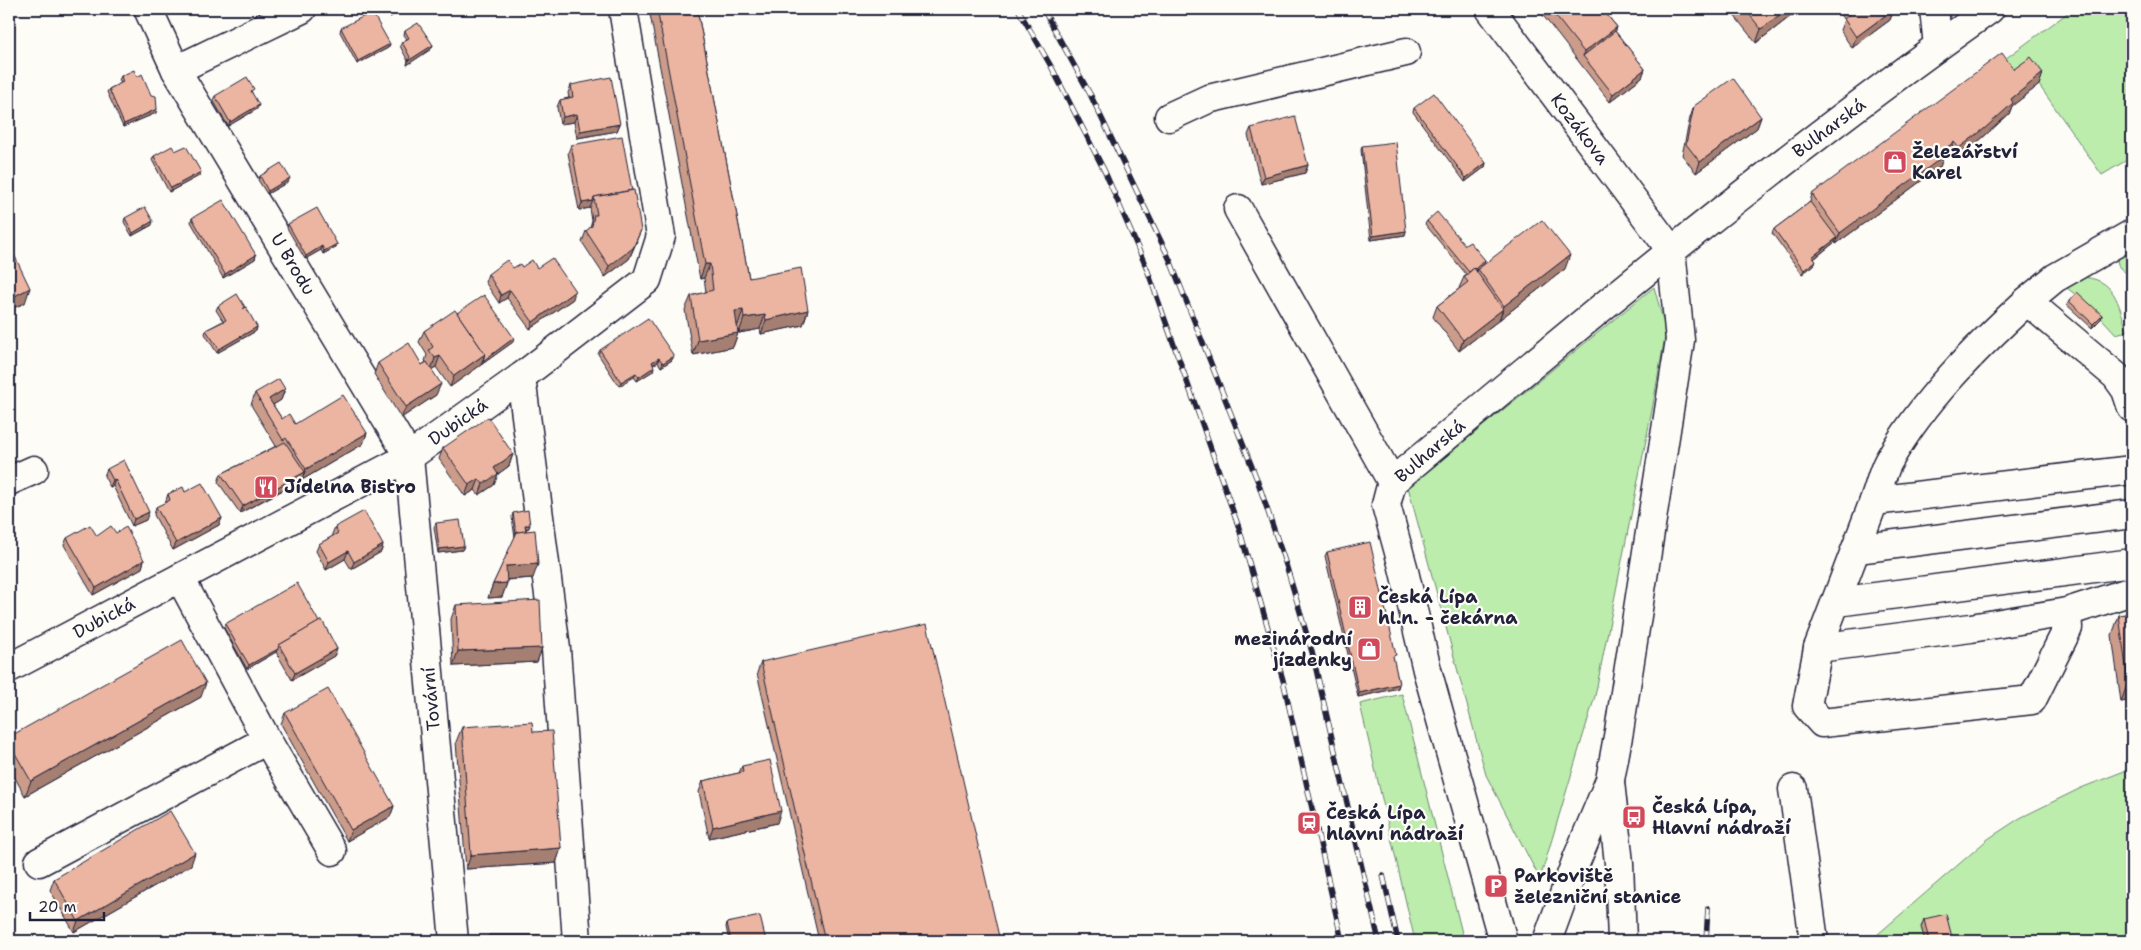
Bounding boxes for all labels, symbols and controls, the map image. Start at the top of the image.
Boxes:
street label: Kozákova [1545,88,1615,170]
street label: Bulharská [1788,93,1870,163]
place label: Železářství Karel [1912,140,2018,185]
shop icon: Železářství Karel [1882,149,1908,175]
street label: U Brodu [265,228,321,300]
street label: Dubická [424,393,492,451]
street label: Bulharská [1390,414,1470,488]
restaurant icon: Jídelna Bistro [253,474,279,500]
place label: Jídelna Bistro [284,475,416,499]
place label: Česká Lípa hl.n. - čekárna [1378,585,1518,630]
street label: Dubická [69,592,139,644]
building icon: Česká Lípa hl.n. - čekárna [1347,594,1373,620]
place label: mezinárodní jízdenky [1234,627,1352,672]
shop icon: mezinárodní jízdenky [1356,636,1382,662]
street label: Tovární [416,666,446,732]
place label: Česká Lípa, Hlavní nádraží [1652,795,1791,840]
place label: Česká Lípa hlavní nádraží [1326,801,1464,846]
bus stop icon: Česká Lípa, Hlavní nádraží [1621,804,1647,830]
station icon: Česká Lípa hlavní nádraží [1296,810,1322,836]
place label: Parkoviště železniční stanice [1514,864,1682,909]
parking icon: Parkoviště železniční stanice [1483,873,1509,899]
scale bar [30,890,104,922]
text: 20 m [38,897,77,917]

